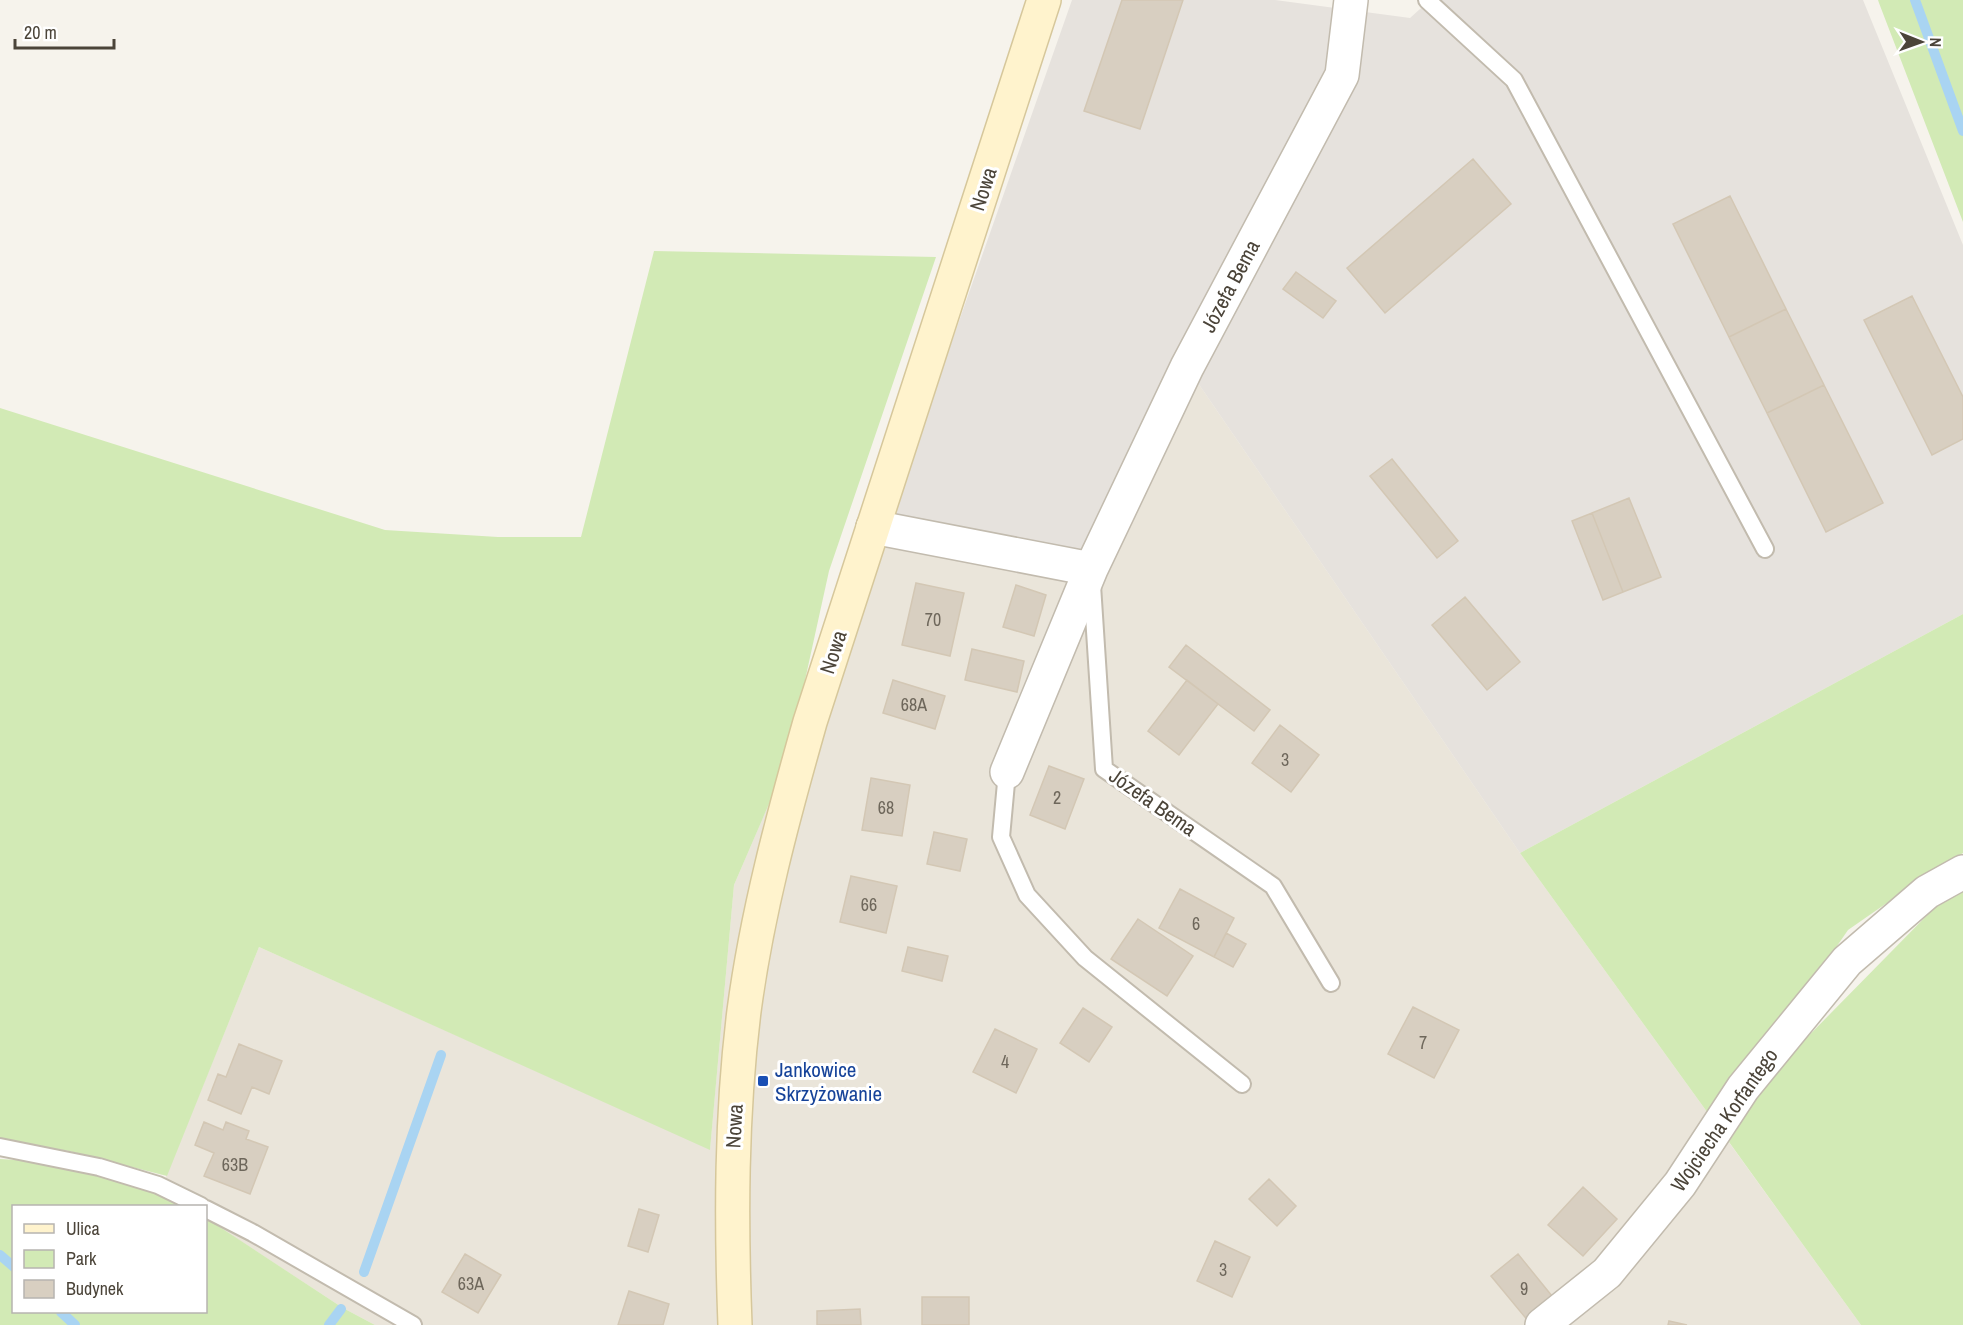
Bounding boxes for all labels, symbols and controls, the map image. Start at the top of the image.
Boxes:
scale bar [15,12,114,50]
north arrow [1891,12,1951,72]
text: 20 m [24,20,57,45]
text: N [1925,37,1947,47]
street label: Nowa [962,163,1004,214]
street label: Józefa Bema [1194,234,1267,337]
house number: 70 [925,607,941,632]
street label: Nowa [812,626,854,677]
house number: 68A [901,692,927,717]
house number: 3 [1281,747,1289,772]
street label: Józefa Bema [1104,761,1203,843]
house number: 2 [1053,785,1061,810]
house number: 68 [878,795,894,820]
house number: 66 [861,892,877,917]
house number: 6 [1192,911,1200,936]
house number: 7 [1419,1030,1427,1055]
street label: Wojciecha Korfantego [1664,1042,1784,1198]
house number: 4 [1001,1049,1009,1074]
place label: Jankowice Skrzyżowanie [775,1055,882,1108]
marker: Jankowice Skrzyżowanie [756,1074,770,1088]
street label: Nowa [718,1103,750,1149]
house number: 63B [222,1152,248,1177]
legend [12,1205,207,1313]
text: Ulica [66,1216,100,1241]
text: Park [66,1246,97,1271]
house number: 3 [1219,1257,1227,1282]
house number: 63A [458,1271,484,1296]
text: Budynek [66,1276,124,1301]
house number: 9 [1520,1276,1528,1301]

